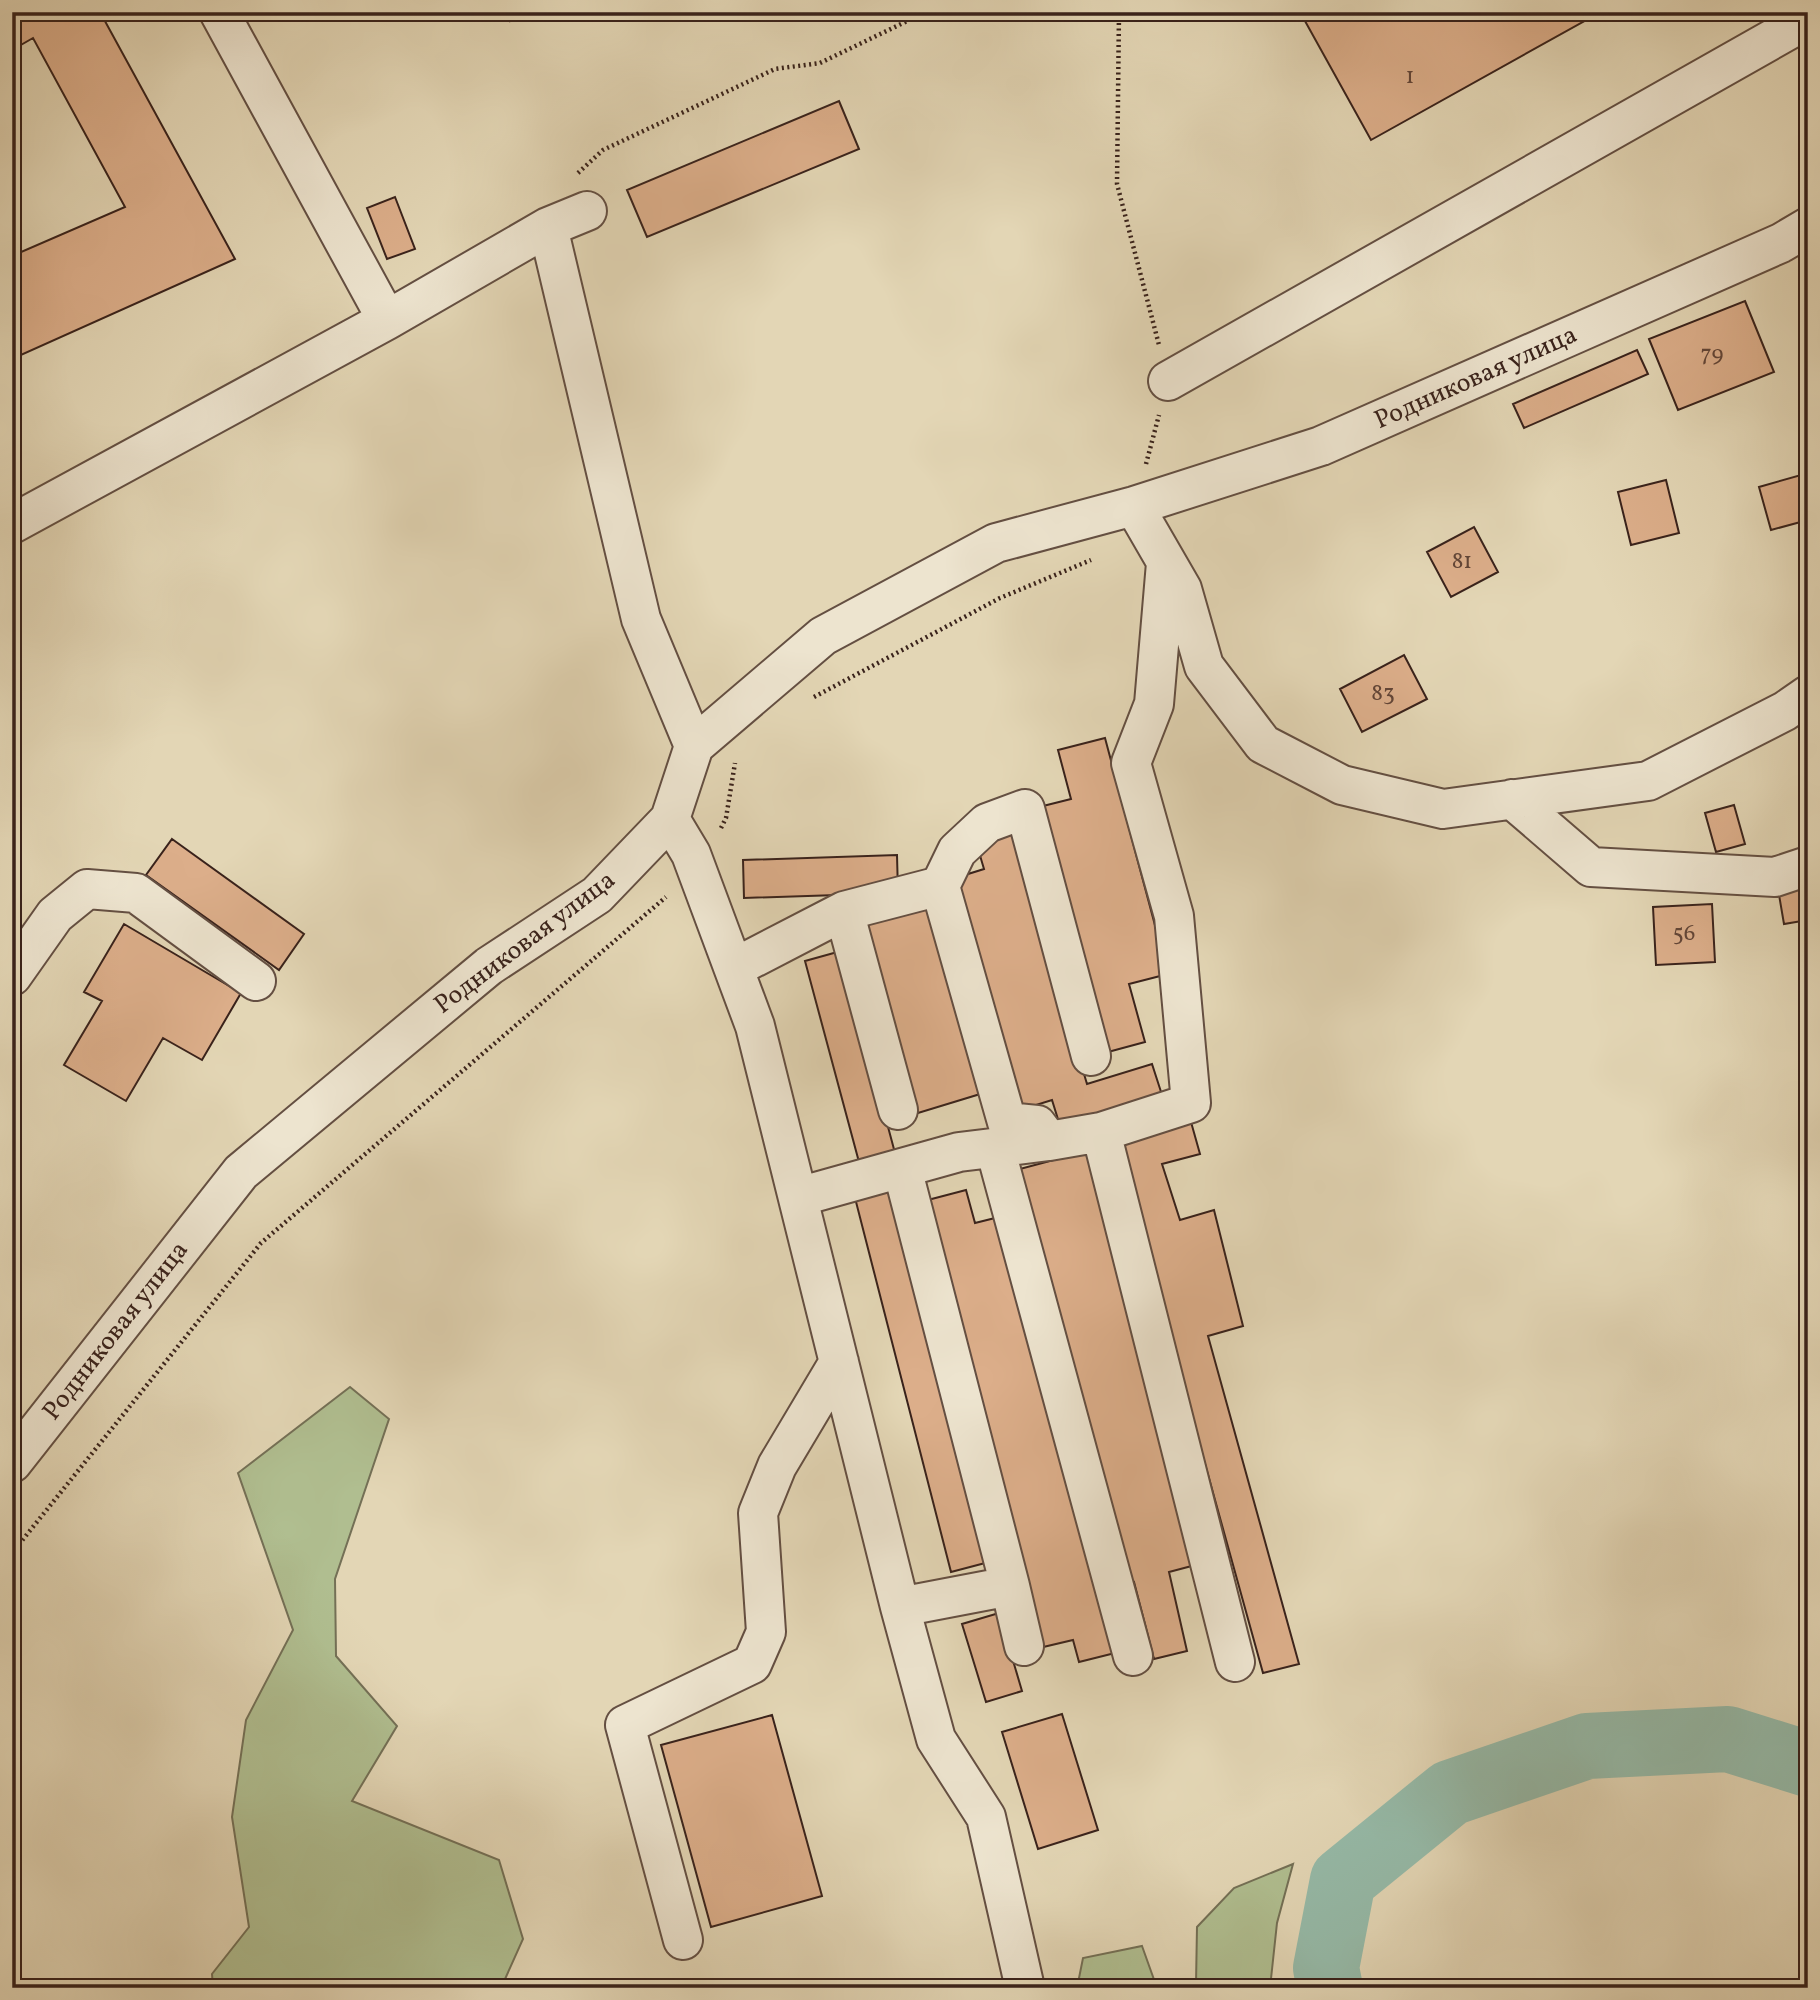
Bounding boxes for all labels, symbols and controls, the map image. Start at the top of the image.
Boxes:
house number: 1 [1406,61,1414,93]
street label: Родниковая улица [1369,317,1583,439]
house number: 79 [1701,339,1723,371]
house number: 81 [1452,546,1472,578]
house number: 83 [1371,678,1395,710]
street label: Родниковая улица [427,863,623,1023]
house number: 56 [1673,918,1695,950]
street label: Родниковая улица [35,1234,197,1428]

